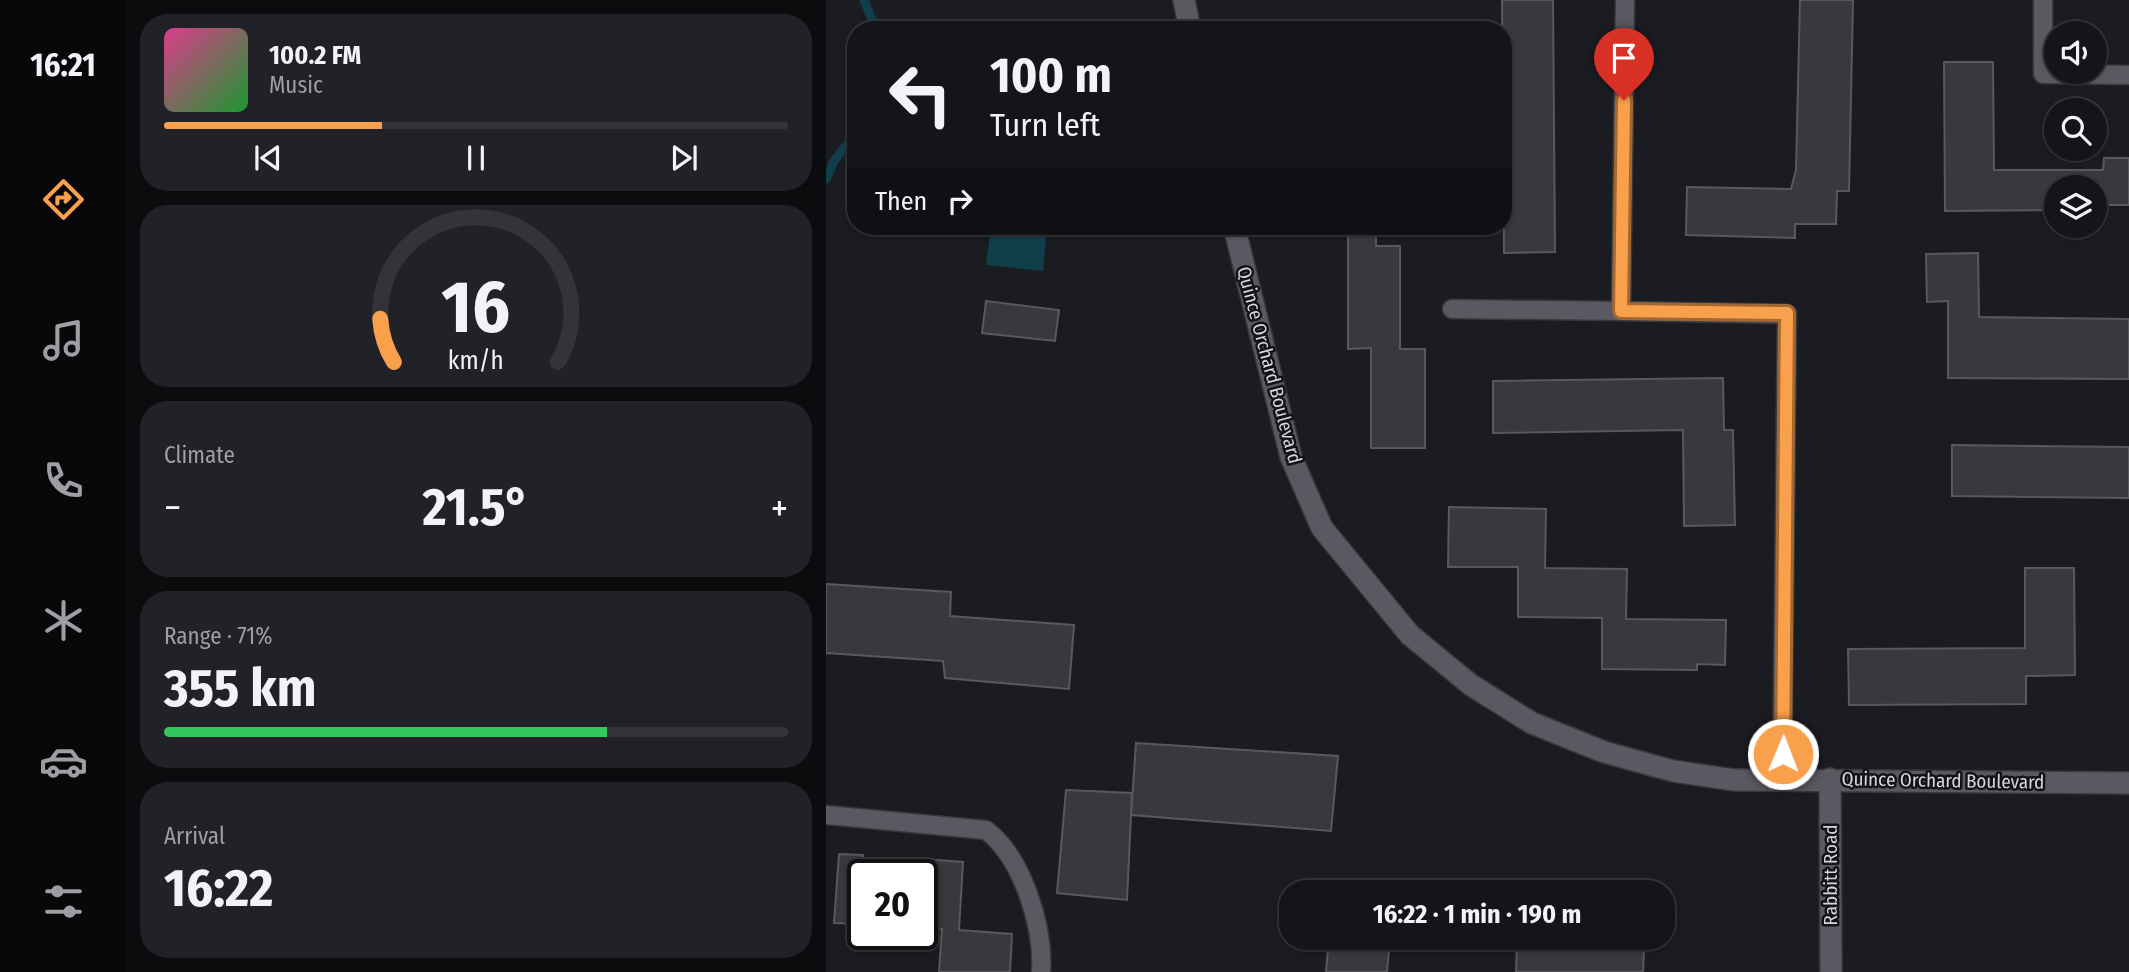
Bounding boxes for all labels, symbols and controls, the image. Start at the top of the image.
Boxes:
map controls [2044,21,2107,238]
button: sound [2044,21,2107,84]
pin [1594,28,1654,100]
icon: arrive [1605,39,1643,77]
text: 100.2 FM [269,40,361,71]
text: 16:21 [30,46,96,84]
text: 100 m [990,46,1112,105]
icon: left [875,49,966,140]
text: Music [269,71,323,99]
button: search [2044,98,2107,161]
text: Turn left [990,106,1100,144]
icon: previous [249,139,287,177]
icon: pause [457,139,495,177]
icon: next [665,139,703,177]
icon: directions [39,175,88,224]
button: layers [2044,175,2107,238]
icon: right [941,182,979,220]
text: Then [875,186,927,217]
text: 16 [442,264,510,351]
street label: Quince Orchard Boulevard [1232,264,1307,466]
icon: music [39,316,88,365]
text: km/h [448,345,504,375]
text: Climate [164,441,235,469]
icon: phone [39,456,88,505]
text: 21.5° [422,476,529,539]
text: − [164,485,181,531]
text: + [771,485,788,531]
icon: climate [39,596,88,645]
text: Range · 71% [164,622,272,650]
text: 355 km [164,657,316,720]
position arrow [1746,717,1820,791]
icon: car [39,737,88,786]
street label: Quince Orchard Boulevard [1841,767,2045,794]
text: Arrival [164,822,225,850]
street label: Rabbitt Road [1819,825,1842,925]
text: 16:22 [164,857,273,920]
speed limit sign: 20 [847,859,938,950]
icon: filters [39,877,88,926]
text: 16:22 · 1 min · 190 m [1373,899,1581,930]

